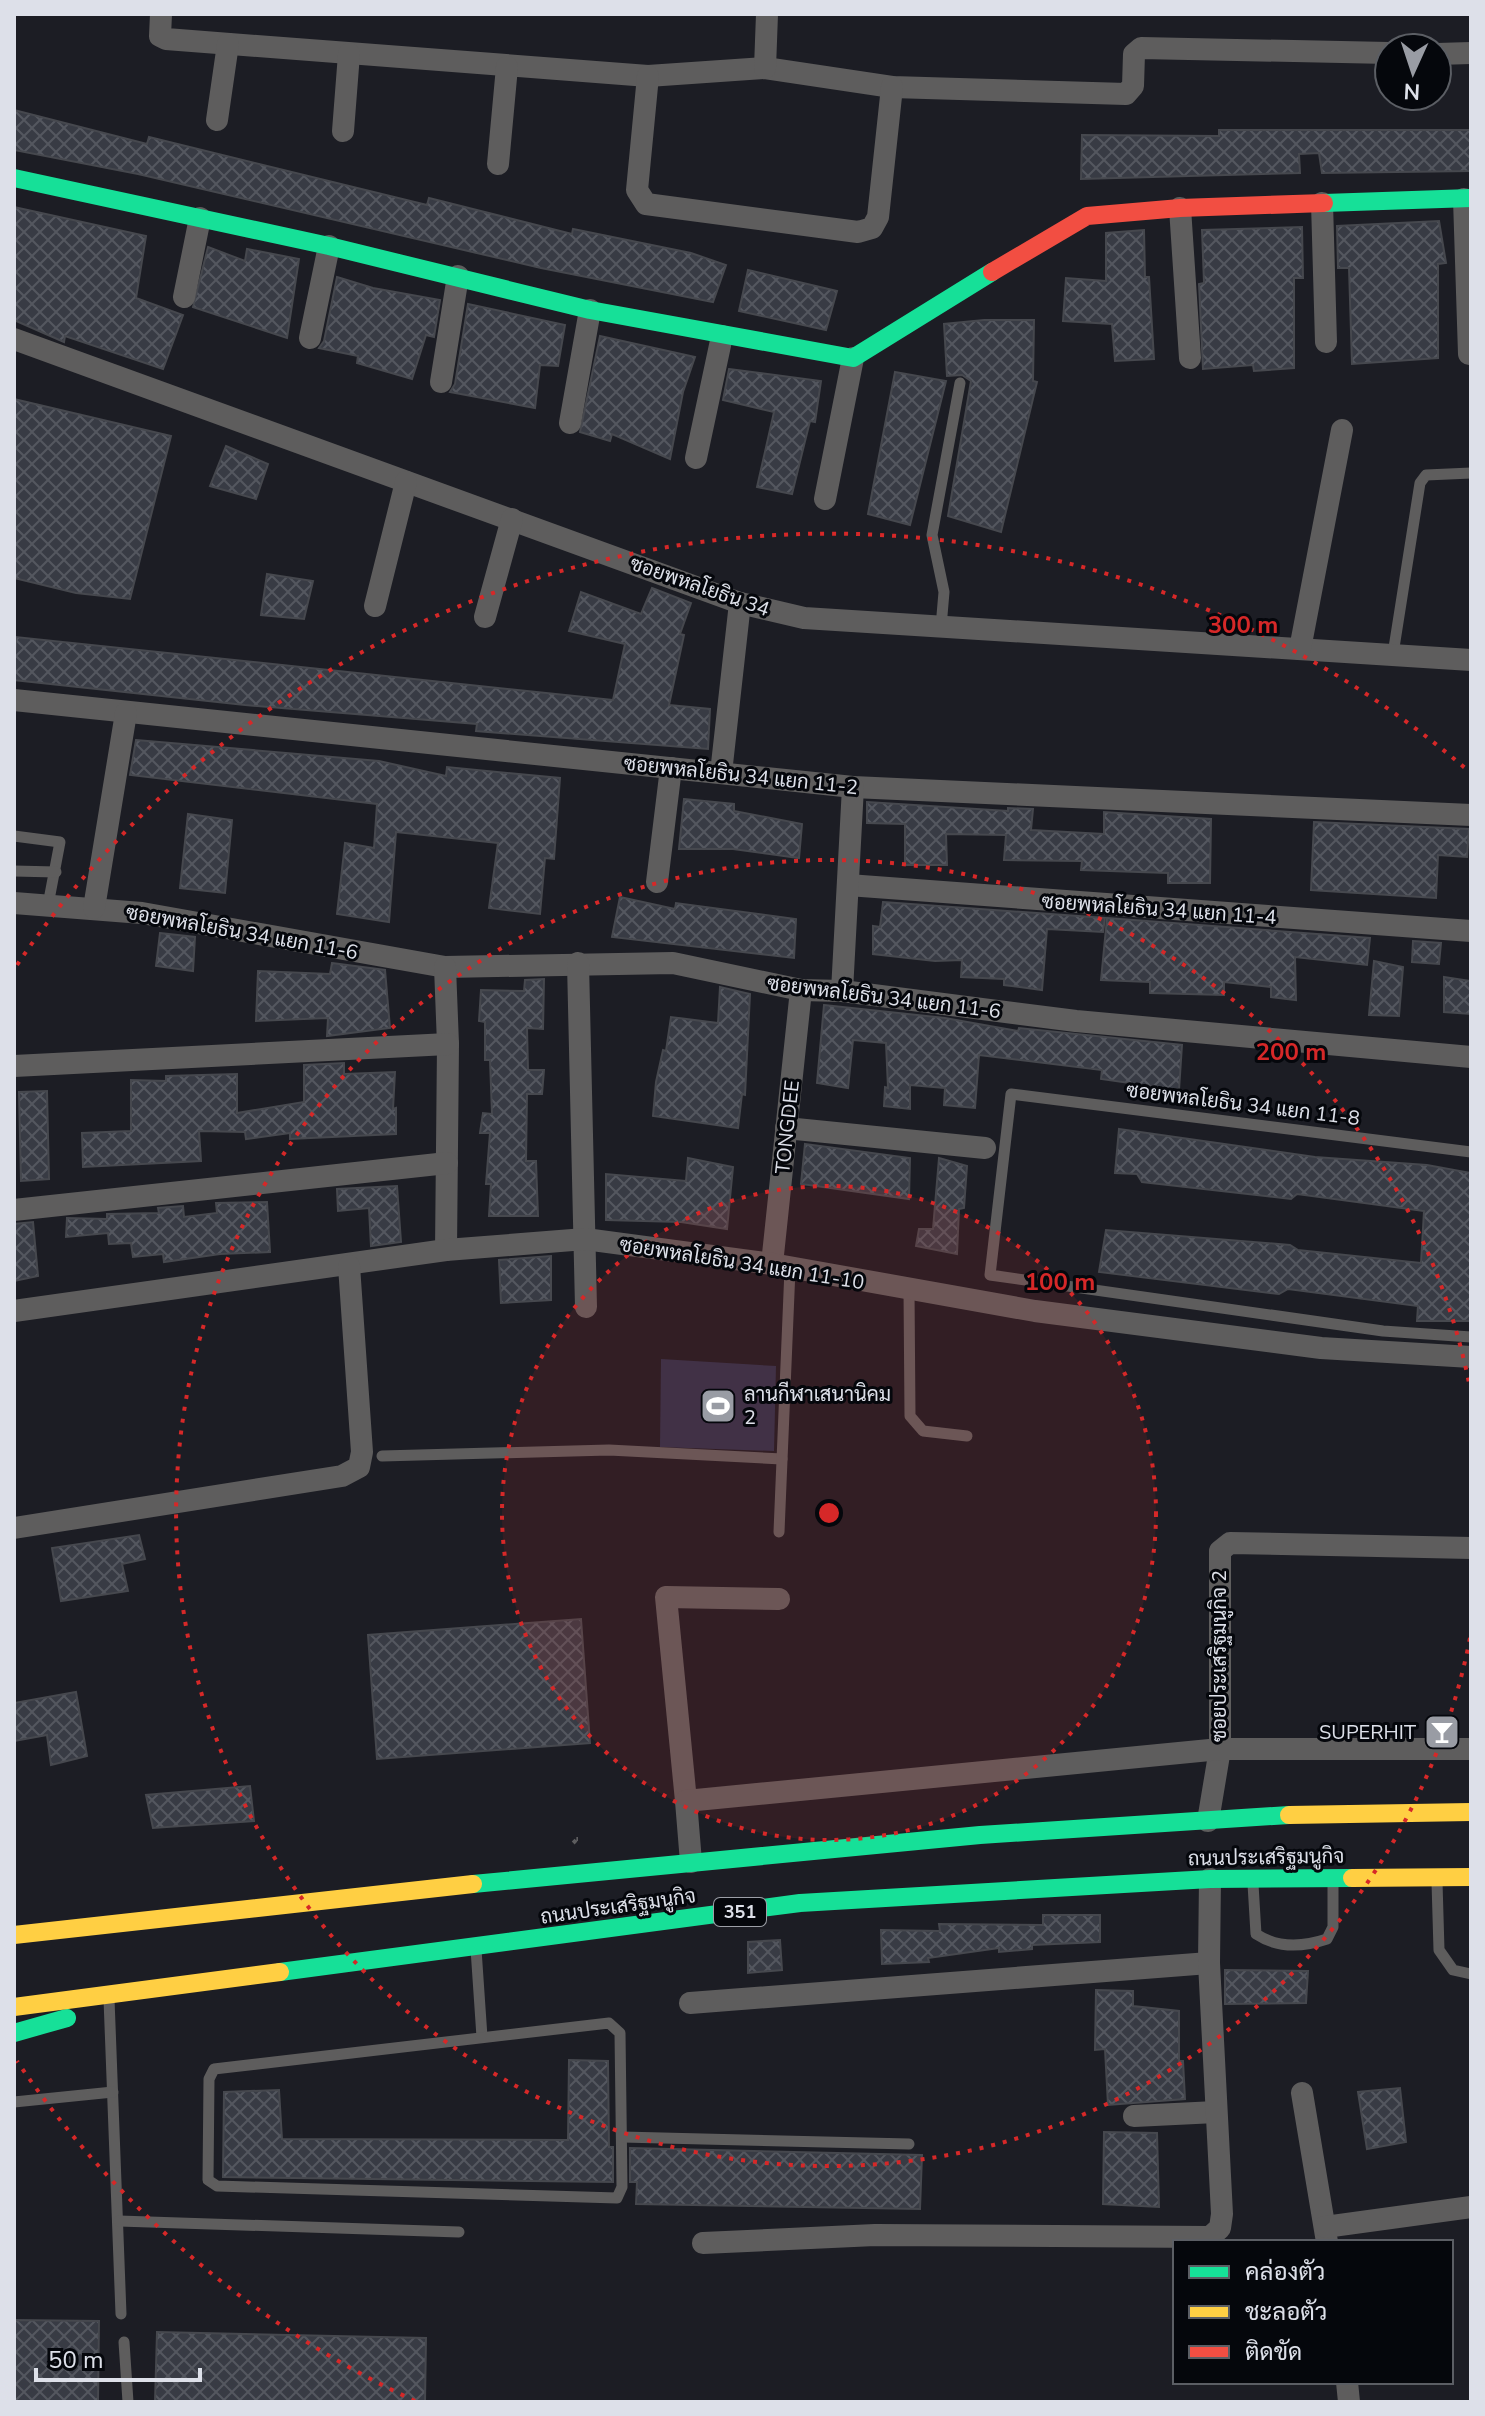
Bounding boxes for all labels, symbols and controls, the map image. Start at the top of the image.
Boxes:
north arrow [1373,32,1453,112]
text: N [1403,76,1421,106]
street label: ซอยพหลโยธิน 34 [626,550,773,623]
text: 300 m [1208,609,1278,641]
street label: ซอยพหลโยธิน 34 แยก 11-2 [623,750,859,801]
street label: ซอยพหลโยธิน 34 แยก 11-4 [1041,888,1277,931]
street label: ซอยพหลโยธิน 34 แยก 11-6 [124,899,360,966]
street label: ซอยพหลโยธิน 34 แยก 11-6 [766,970,1002,1025]
text: 200 m [1256,1036,1326,1068]
street label: ซอยพหลโยธิน 34 แยก 11-8 [1125,1077,1361,1132]
street label: TONGDEE [769,1079,806,1175]
street label: ซอยพหลโยธิน 34 แยก 11-10 [618,1231,866,1296]
text: 100 m [1025,1266,1095,1298]
place label: ลานกีฬาเสนานิคม 2 [744,1381,891,1431]
sports icon: ลานกีฬาเสนานิคม 2 [699,1387,737,1425]
centre of rings [815,1499,843,1527]
street label: ซอยประเสริฐมนูกิจ 2 [1206,1570,1234,1742]
bar icon: SUPERHIT [1423,1713,1461,1751]
place label: SUPERHIT [1319,1719,1416,1746]
street label: ถนนประเสริฐมนูกิจ [1188,1843,1344,1873]
street label: ถนนประเสริฐมนูกิจ [539,1882,698,1932]
road number: 351 [714,1898,766,1926]
legend [1173,2240,1453,2384]
text: คล่องตัว [1245,2256,1325,2288]
text: ชะลอตัว [1245,2296,1327,2328]
scale bar [36,2332,200,2382]
text: ติดขัด [1245,2336,1302,2368]
text: 50 m [48,2344,104,2376]

